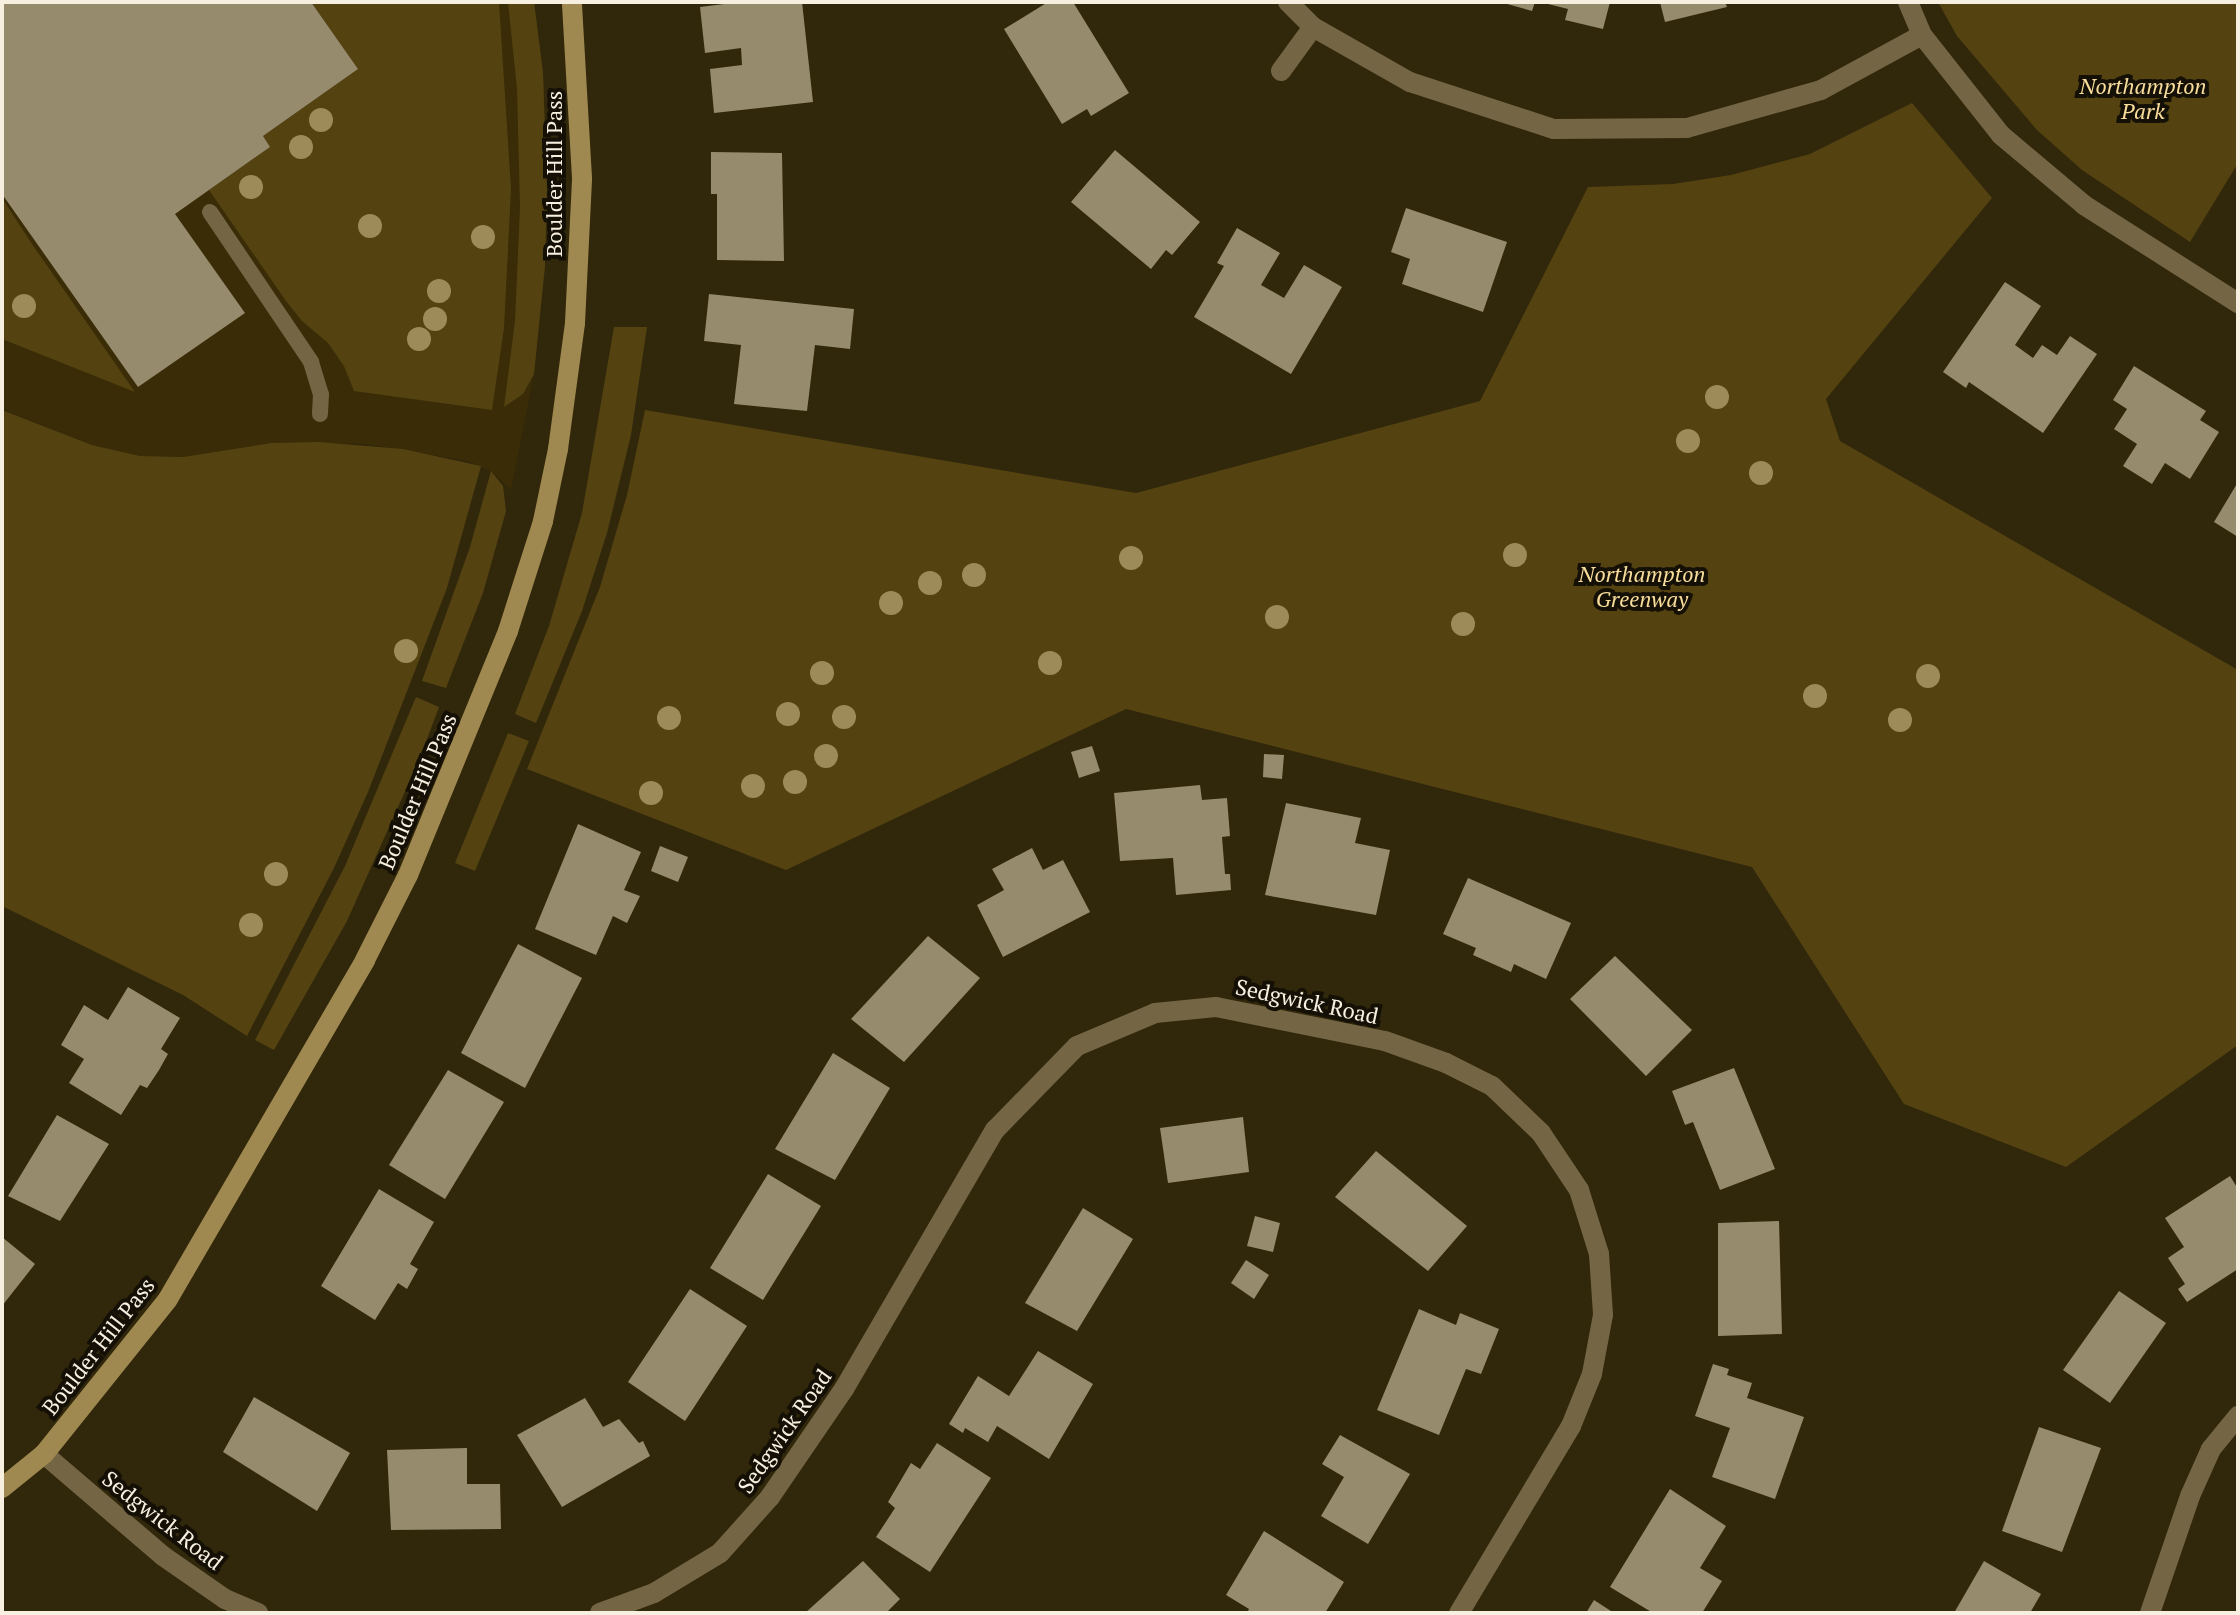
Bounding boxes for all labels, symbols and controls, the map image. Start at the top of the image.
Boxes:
park label: Northampton Park [2080,72,2206,124]
street label: Boulder Hill Pass [541,91,567,257]
park label: Northampton Greenway [1579,560,1705,612]
street label: Boulder Hill Pass [372,709,462,873]
street label: Sedgwick Road [1233,973,1381,1029]
street label: Boulder Hill Pass [36,1272,160,1420]
street label: Sedgwick Road [732,1364,836,1498]
street label: Sedgwick Road [98,1465,228,1575]

